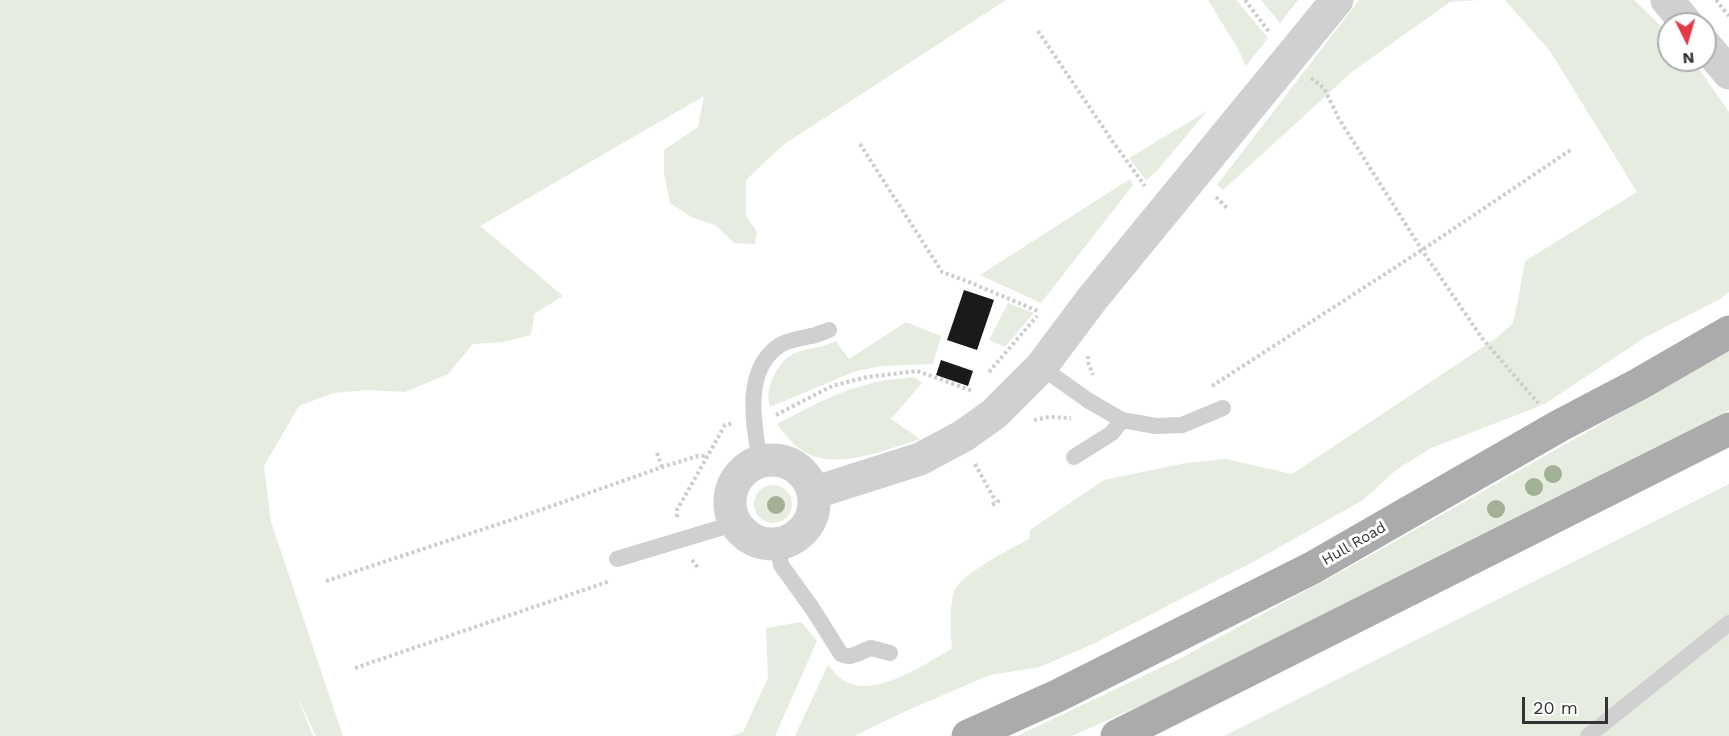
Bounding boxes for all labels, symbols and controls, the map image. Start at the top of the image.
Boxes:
north arrow [1657,12,1717,72]
text: N [1682,48,1695,68]
street label: Hull Road [1319,518,1389,570]
scale bar [1525,685,1610,723]
text: 20 m [1533,697,1578,718]

